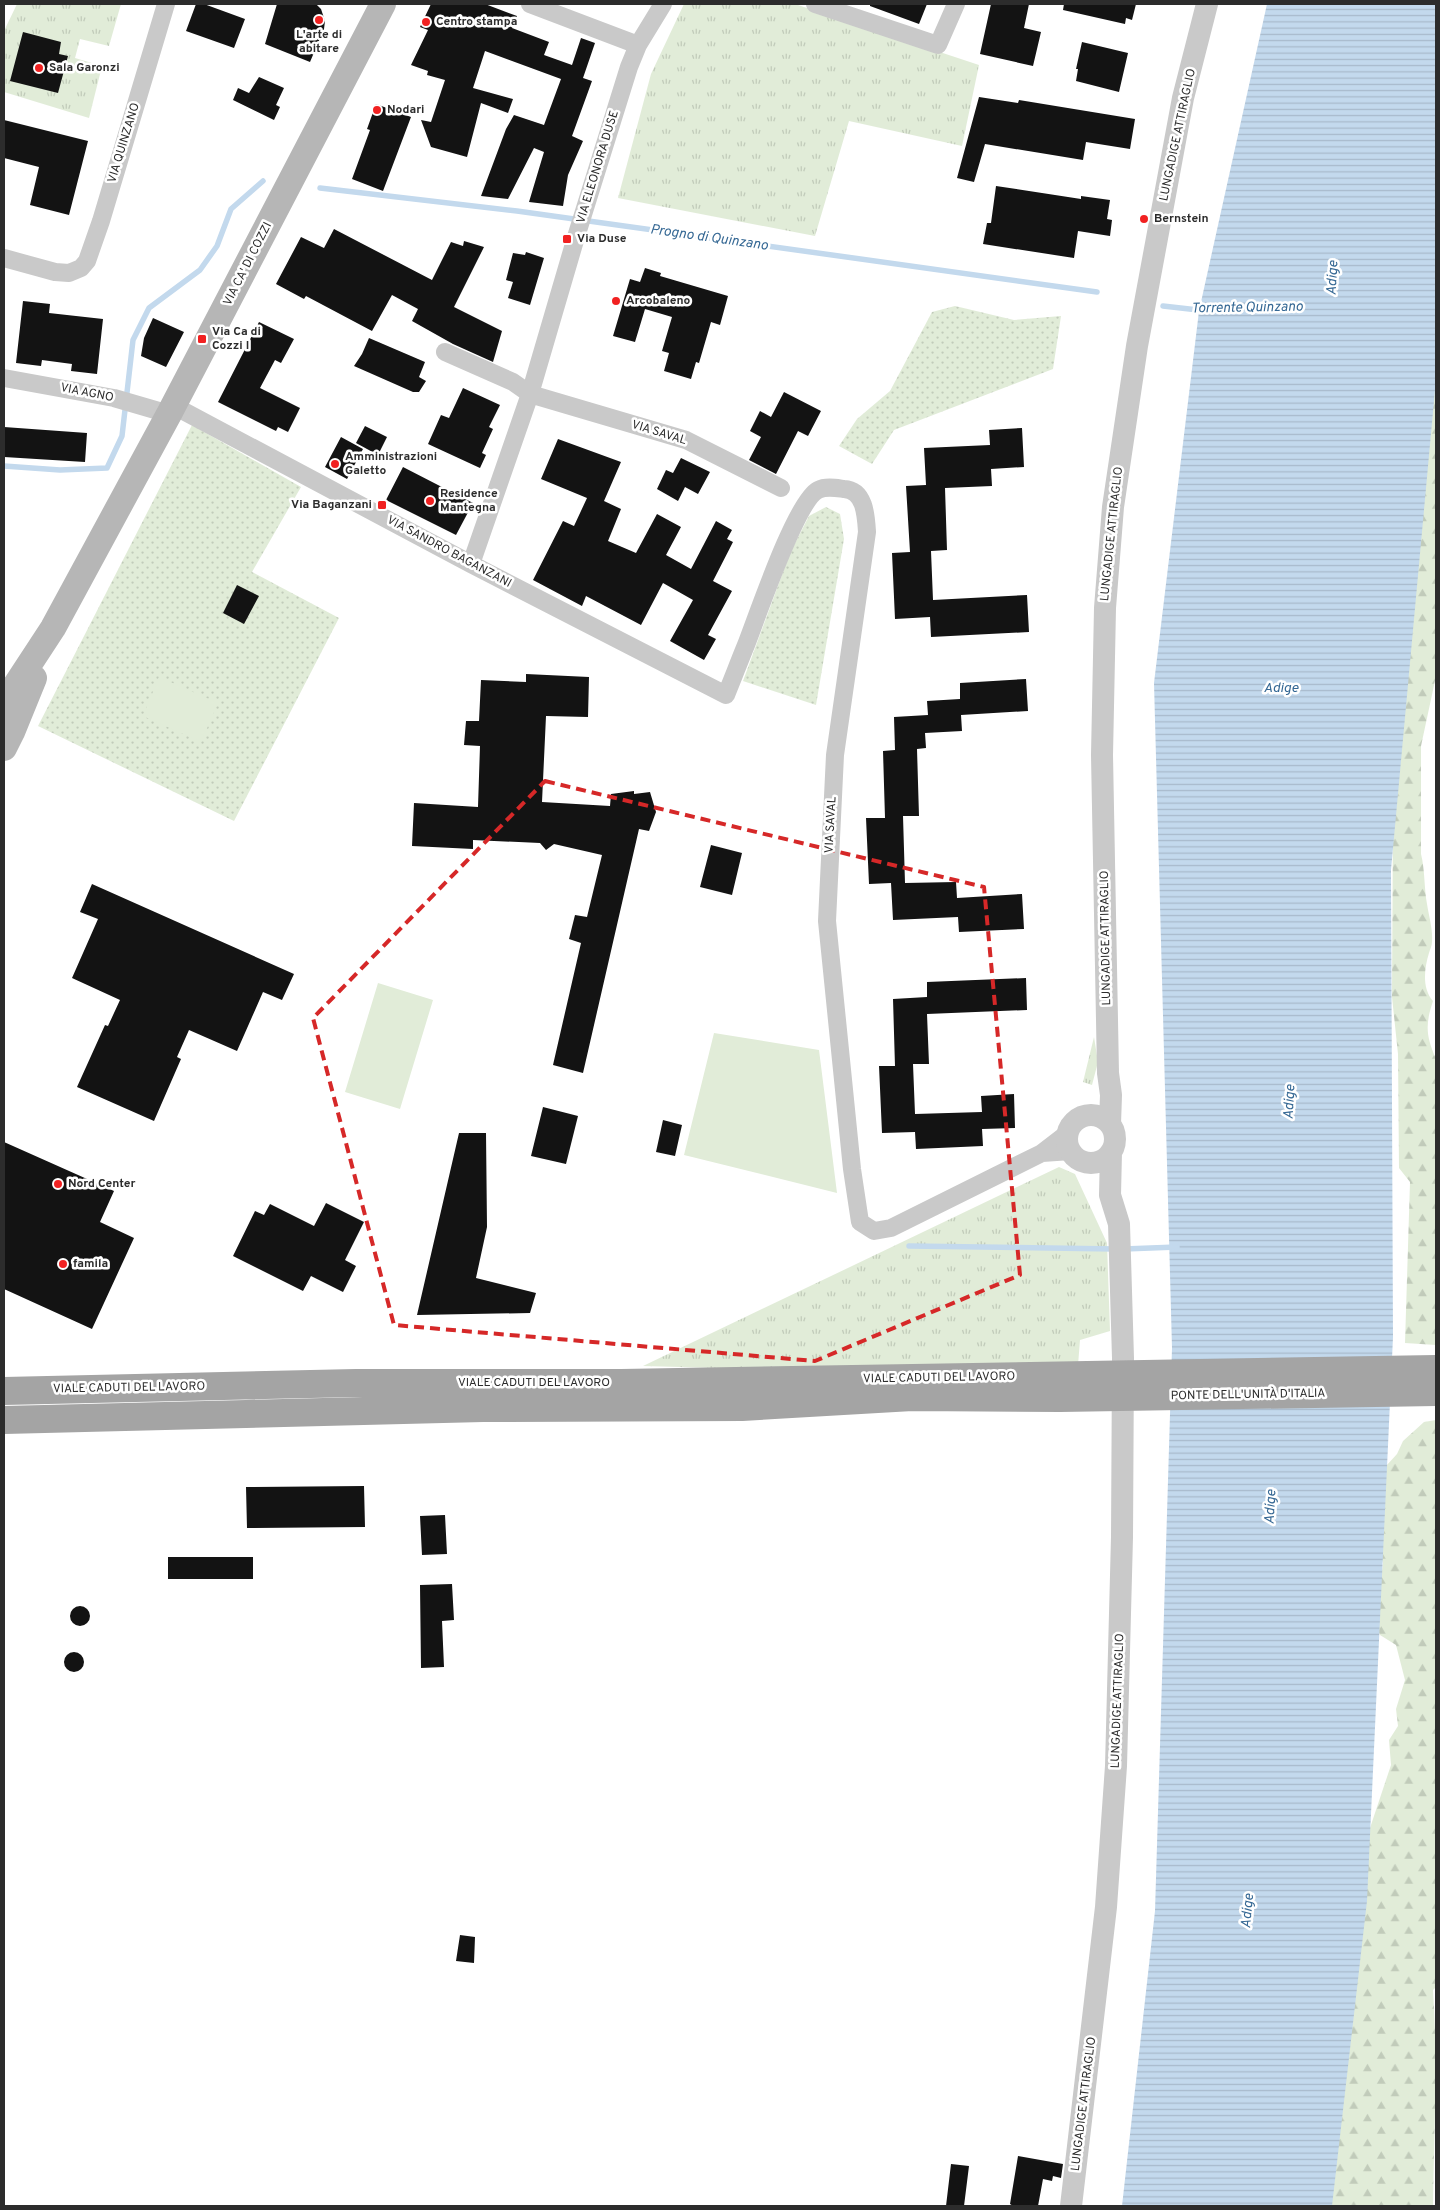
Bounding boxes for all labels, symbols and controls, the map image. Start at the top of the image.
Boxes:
marker: L'arte di abitare [313,14,325,26]
place label: Centro stampa [436,14,517,30]
marker: Centro stampa [420,16,432,28]
place label: L'arte di abitare [296,27,342,57]
place label: Sala Garonzi [49,60,120,76]
marker: Sala Garonzi [33,62,45,74]
street label: LUNGADIGE ATTIRAGLIO [1156,67,1200,203]
street label: VIA QUINZANO [104,101,144,185]
place label: Nodari [387,102,425,118]
marker: Nodari [371,104,383,116]
street label: VIA ELEONORA DUSE [573,109,623,225]
place label: Bernstein [1154,211,1209,227]
marker: Bernstein [1138,213,1150,225]
street label: VIA CA' DI COZZI [220,219,276,309]
water label: Progno di Quinzano [649,221,770,255]
place label: Via Duse [577,231,627,247]
marker: Via Duse [561,233,573,245]
water label: Adige [1324,259,1342,296]
place label: Arcobaleno [626,293,691,309]
marker: Arcobaleno [610,295,622,307]
water label: Torrente Quinzano [1191,299,1304,317]
place label: Via Ca di Cozzi I [212,324,261,354]
marker: Via Ca di Cozzi I [196,333,208,345]
street label: VIA AGNO [59,380,115,406]
street label: VIA SAVAL [630,417,689,449]
place label: Amministrazioni Galetto [345,449,437,479]
marker: Amministrazioni Galetto [329,458,341,470]
street label: LUNGADIGE ATTIRAGLIO [1097,466,1127,602]
place label: Residence Mantegna [440,486,498,516]
marker: Residence Mantegna [424,495,436,507]
place label: Via Baganzani [291,497,372,513]
marker: Via Baganzani [376,499,388,511]
street label: VIA SANDRO BAGANZANI [384,512,514,592]
water label: Adige [1264,680,1299,697]
street label: VIA SAVAL [822,796,840,854]
street label: LUNGADIGE ATTIRAGLIO [1097,870,1115,1006]
water label: Adige [1281,1083,1299,1120]
place label: Nord Center [68,1176,136,1192]
marker: Nord Center [52,1178,64,1190]
place label: famila [73,1256,108,1272]
marker: famila [57,1258,69,1270]
street label: VIALE CADUTI DEL LAVORO [863,1369,1015,1387]
street label: VIALE CADUTI DEL LAVORO [458,1375,610,1391]
street label: VIALE CADUTI DEL LAVORO [53,1379,205,1397]
street label: PONTE DELL'UNITÀ D'ITALIA [1171,1386,1325,1404]
water label: Adige [1262,1488,1280,1525]
street label: LUNGADIGE ATTIRAGLIO [1108,1633,1128,1769]
water label: Adige [1238,1892,1258,1929]
street label: LUNGADIGE ATTIRAGLIO [1068,2036,1100,2172]

